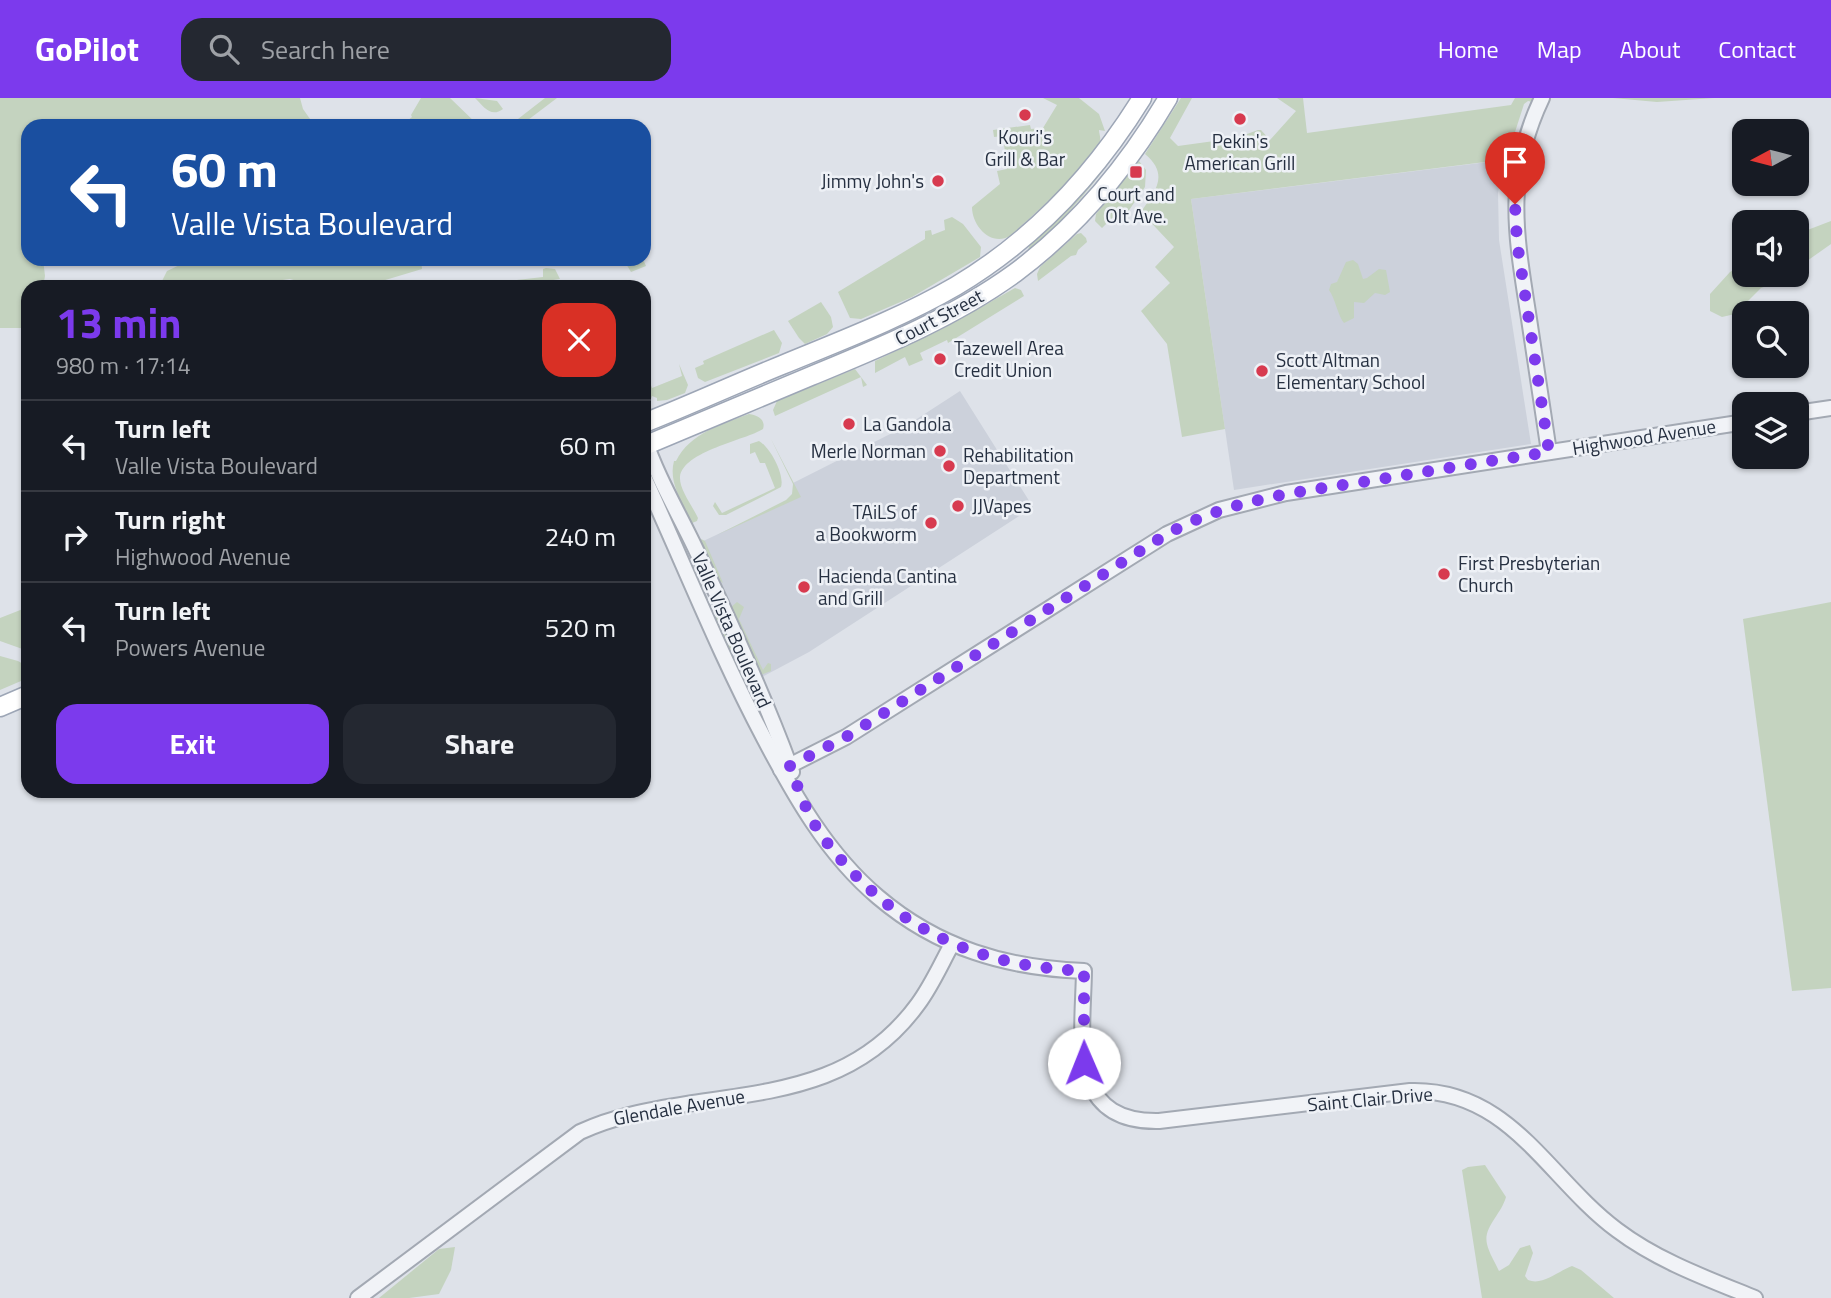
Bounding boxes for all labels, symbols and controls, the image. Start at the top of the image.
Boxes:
search box [181,18,671,81]
text: GoPilot [35,24,139,74]
icon: search [205,30,243,68]
text: Search here [261,30,390,69]
text: Home [1438,31,1499,67]
text: Map [1537,31,1582,67]
text: About [1620,31,1680,67]
text: Contact [1718,31,1796,67]
marker: Kouri's Grill & Bar [1017,107,1033,123]
marker: Pekin's American Grill [1232,111,1248,127]
north arrow [1732,119,1810,196]
map controls [1732,119,1809,469]
place label: Kouri's Grill & Bar [985,122,1066,173]
place label: Pekin's American Grill [1185,126,1295,177]
text: 60 m [171,131,278,206]
pin [1485,132,1545,204]
icon: arrive [1496,143,1534,181]
icon: left [56,147,147,238]
marker: Court and Olt Ave. [1128,164,1144,180]
place label: Jimmy John's [821,166,924,195]
marker: Jimmy John's [930,173,946,189]
place label: Court and Olt Ave. [1097,179,1175,230]
text: Valle Vista Boulevard [171,199,453,247]
button: sound [1732,210,1809,287]
street label: Court Street [889,281,989,352]
text: 13 min [56,290,182,354]
button: search [1732,301,1809,378]
button: close [542,303,616,377]
place label: Tazewell Area Credit Union [954,333,1064,384]
place label: Scott Altman Elementary School [1276,345,1425,396]
text: 980 m · 17:14 [56,348,191,383]
marker: Tazewell Area Credit Union [932,351,948,367]
marker: Scott Altman Elementary School [1254,363,1270,379]
button: layers [1732,392,1809,469]
text: Turn left [115,409,210,448]
place label: La Gandola [863,409,952,438]
street label: Highwood Avenue [1570,411,1718,462]
marker: La Gandola [841,416,857,432]
text: 60 m [559,426,616,465]
icon: left [56,427,94,465]
place label: Merle Norman [811,436,926,465]
place label: Rehabilitation Department [963,440,1074,491]
marker: Merle Norman [932,443,948,459]
text: Valle Vista Boulevard [115,448,318,483]
marker: Rehabilitation Department [941,458,957,474]
place label: JJVapes [972,491,1032,520]
place label: TAiLS of a Bookworm [816,497,918,548]
marker: JJVapes [950,498,966,514]
text: Turn right [115,500,226,539]
marker: TAiLS of a Bookworm [923,515,939,531]
text: 240 m [545,517,616,556]
icon: right [56,518,94,556]
text: Highwood Avenue [115,539,291,574]
street label: Valle Vista Boulevard [685,547,780,712]
place label: First Presbyterian Church [1458,548,1600,599]
place label: Hacienda Cantina and Grill [818,561,957,612]
marker: First Presbyterian Church [1436,566,1452,582]
marker: Hacienda Cantina and Grill [796,579,812,595]
text: Turn left [115,591,210,630]
text: 520 m [545,608,616,647]
icon: left [56,609,94,647]
text: Powers Avenue [115,630,265,665]
button: Exit [56,704,329,784]
button: Share [343,704,616,784]
position arrow [1047,1026,1121,1100]
street label: Saint Clair Drive [1306,1079,1434,1118]
street label: Glendale Avenue [611,1081,747,1132]

